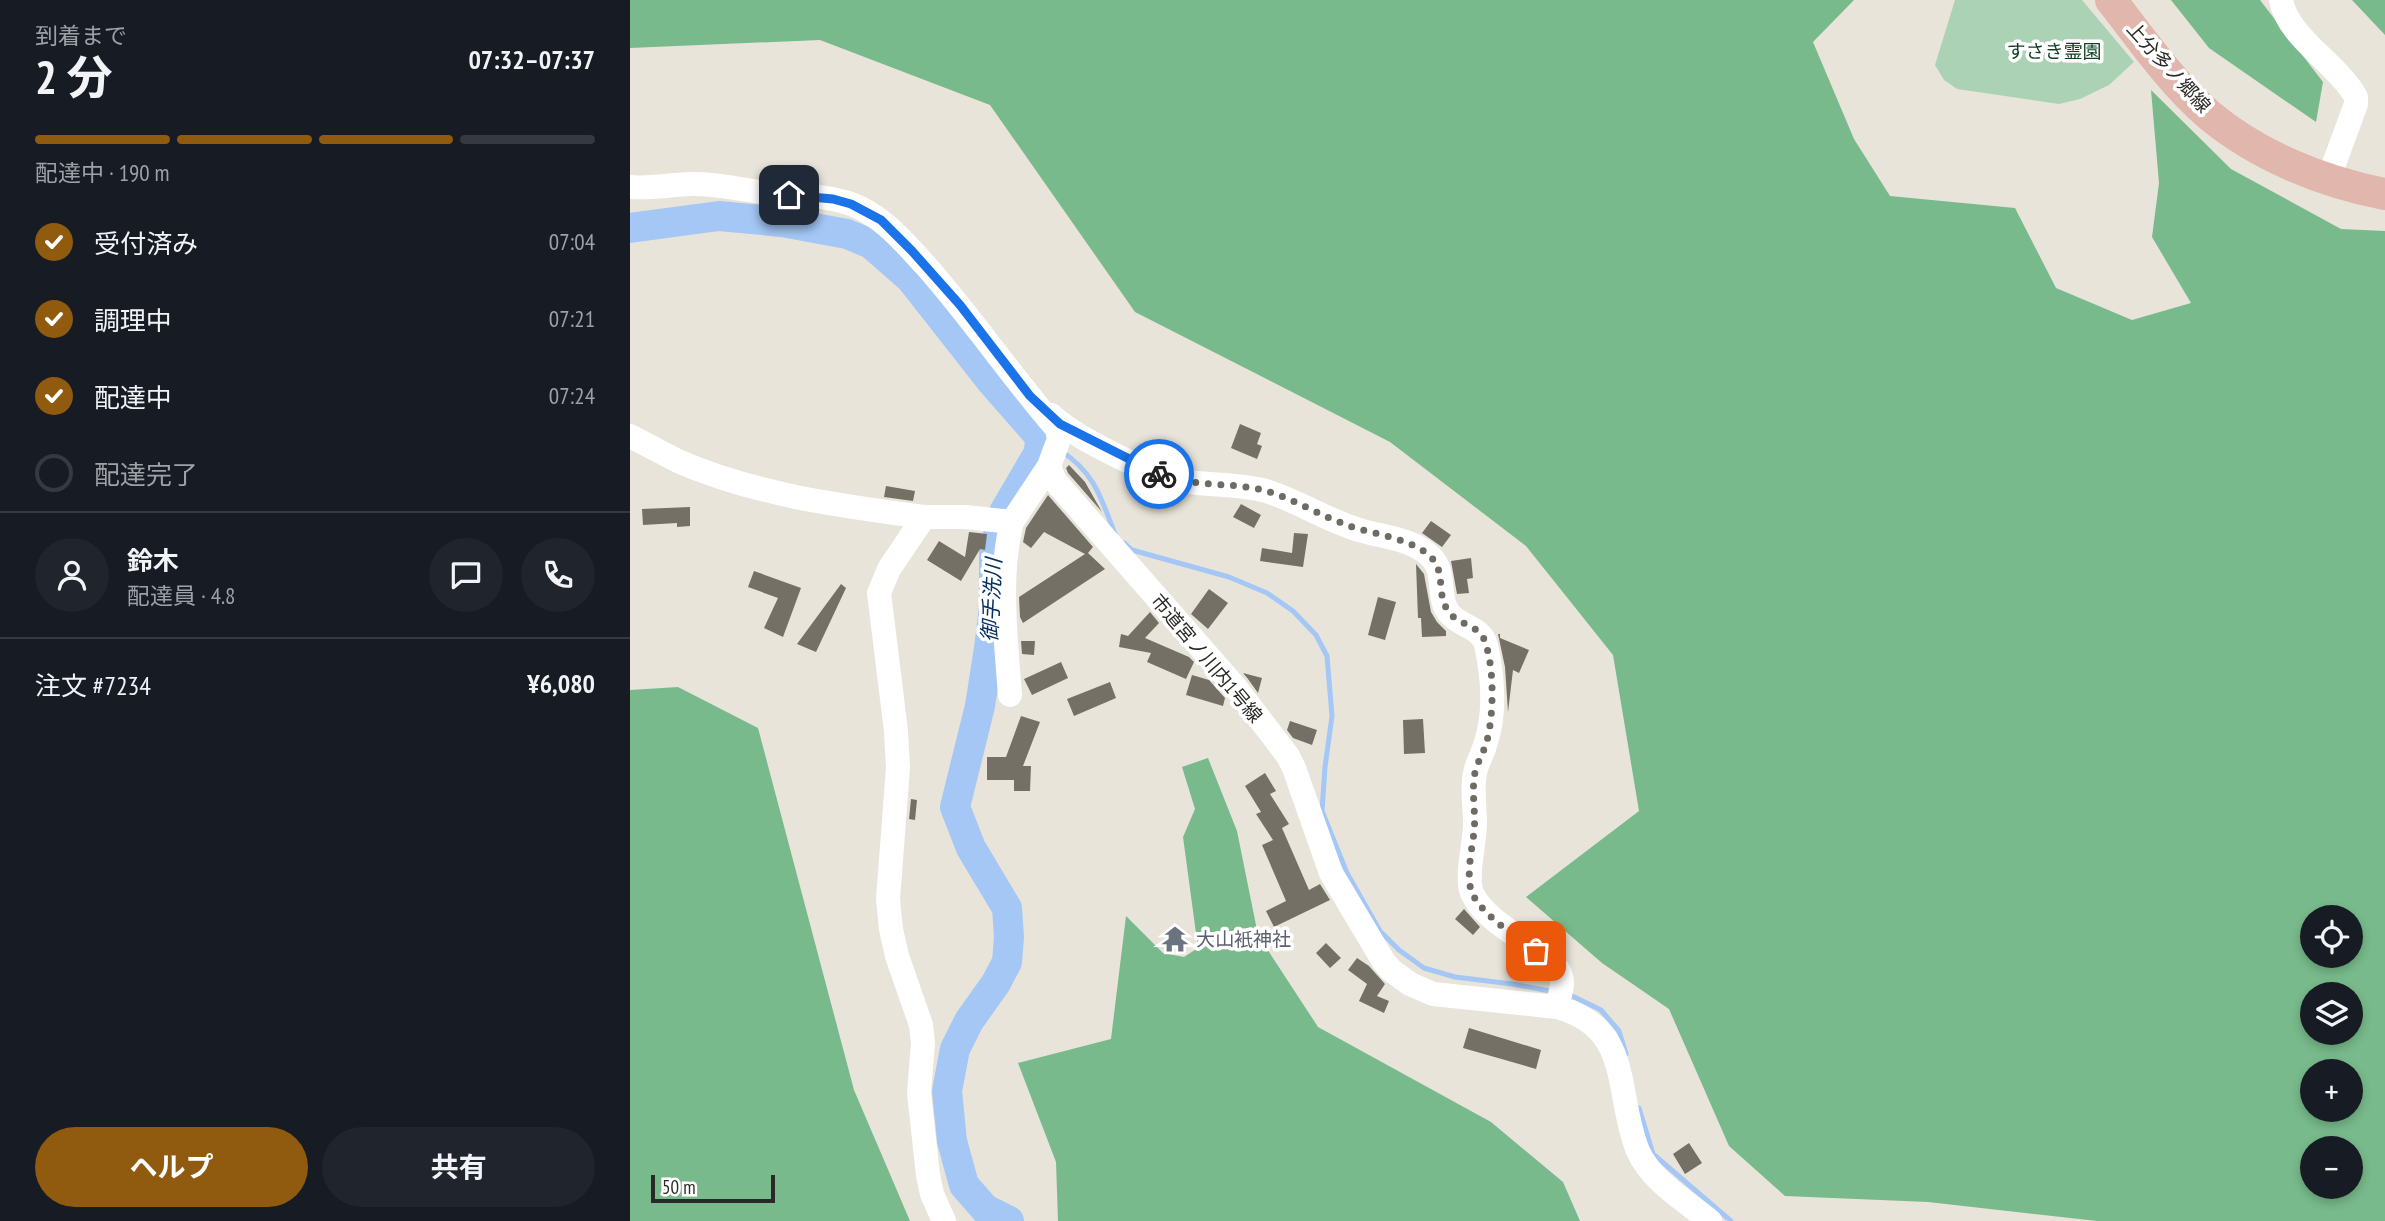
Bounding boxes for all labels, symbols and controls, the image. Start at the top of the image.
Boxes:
street label: 上分多ノ郷線 [2122,17,2216,117]
text: 到着まで [35,21,127,50]
park label: すさき霊園 [2006,39,2102,63]
text: 07:32–07:37 [468,43,595,76]
text: 2 分 [35,47,112,107]
text: 配達中 · 190 m [35,158,170,187]
pin [759,165,819,225]
icon: home [770,176,808,214]
icon: check [35,223,73,261]
text: 受付済み [94,227,198,260]
text: 07:04 [549,227,595,256]
icon: check [35,300,73,338]
text: 調理中 [94,304,172,337]
text: 07:21 [549,304,595,333]
icon: check [35,377,73,415]
text: 配達中 [94,381,172,414]
text: 07:24 [549,381,595,410]
courier [1124,439,1194,509]
icon: bike [1140,455,1178,493]
text: 配達完了 [94,458,198,491]
button: person [35,538,109,612]
button: chat [429,538,503,612]
button: phone [521,538,595,612]
text: 鈴木 [127,544,179,577]
water label: 御手洗川 [976,555,1007,643]
text: 配達員 · 4.8 [127,581,235,610]
street label: 市道宮ノ川内1号線 [1146,589,1268,727]
text: ¥6,080 [527,667,595,700]
text: 注文 #7234 [35,669,151,702]
map controls [2300,905,2363,1199]
button: locate [2300,905,2363,968]
pin [1506,921,1566,981]
temple icon: 大山衹神社 [1160,924,1190,954]
place label: 大山衹神社 [1196,927,1291,951]
icon: bag [1517,932,1555,970]
button: layers [2300,982,2363,1045]
button: + [2300,1059,2363,1122]
button: ヘルプ [35,1127,308,1207]
button: 共有 [322,1127,595,1207]
button: − [2300,1136,2363,1199]
scale bar [651,1172,775,1204]
text: 50 m [662,1175,696,1199]

